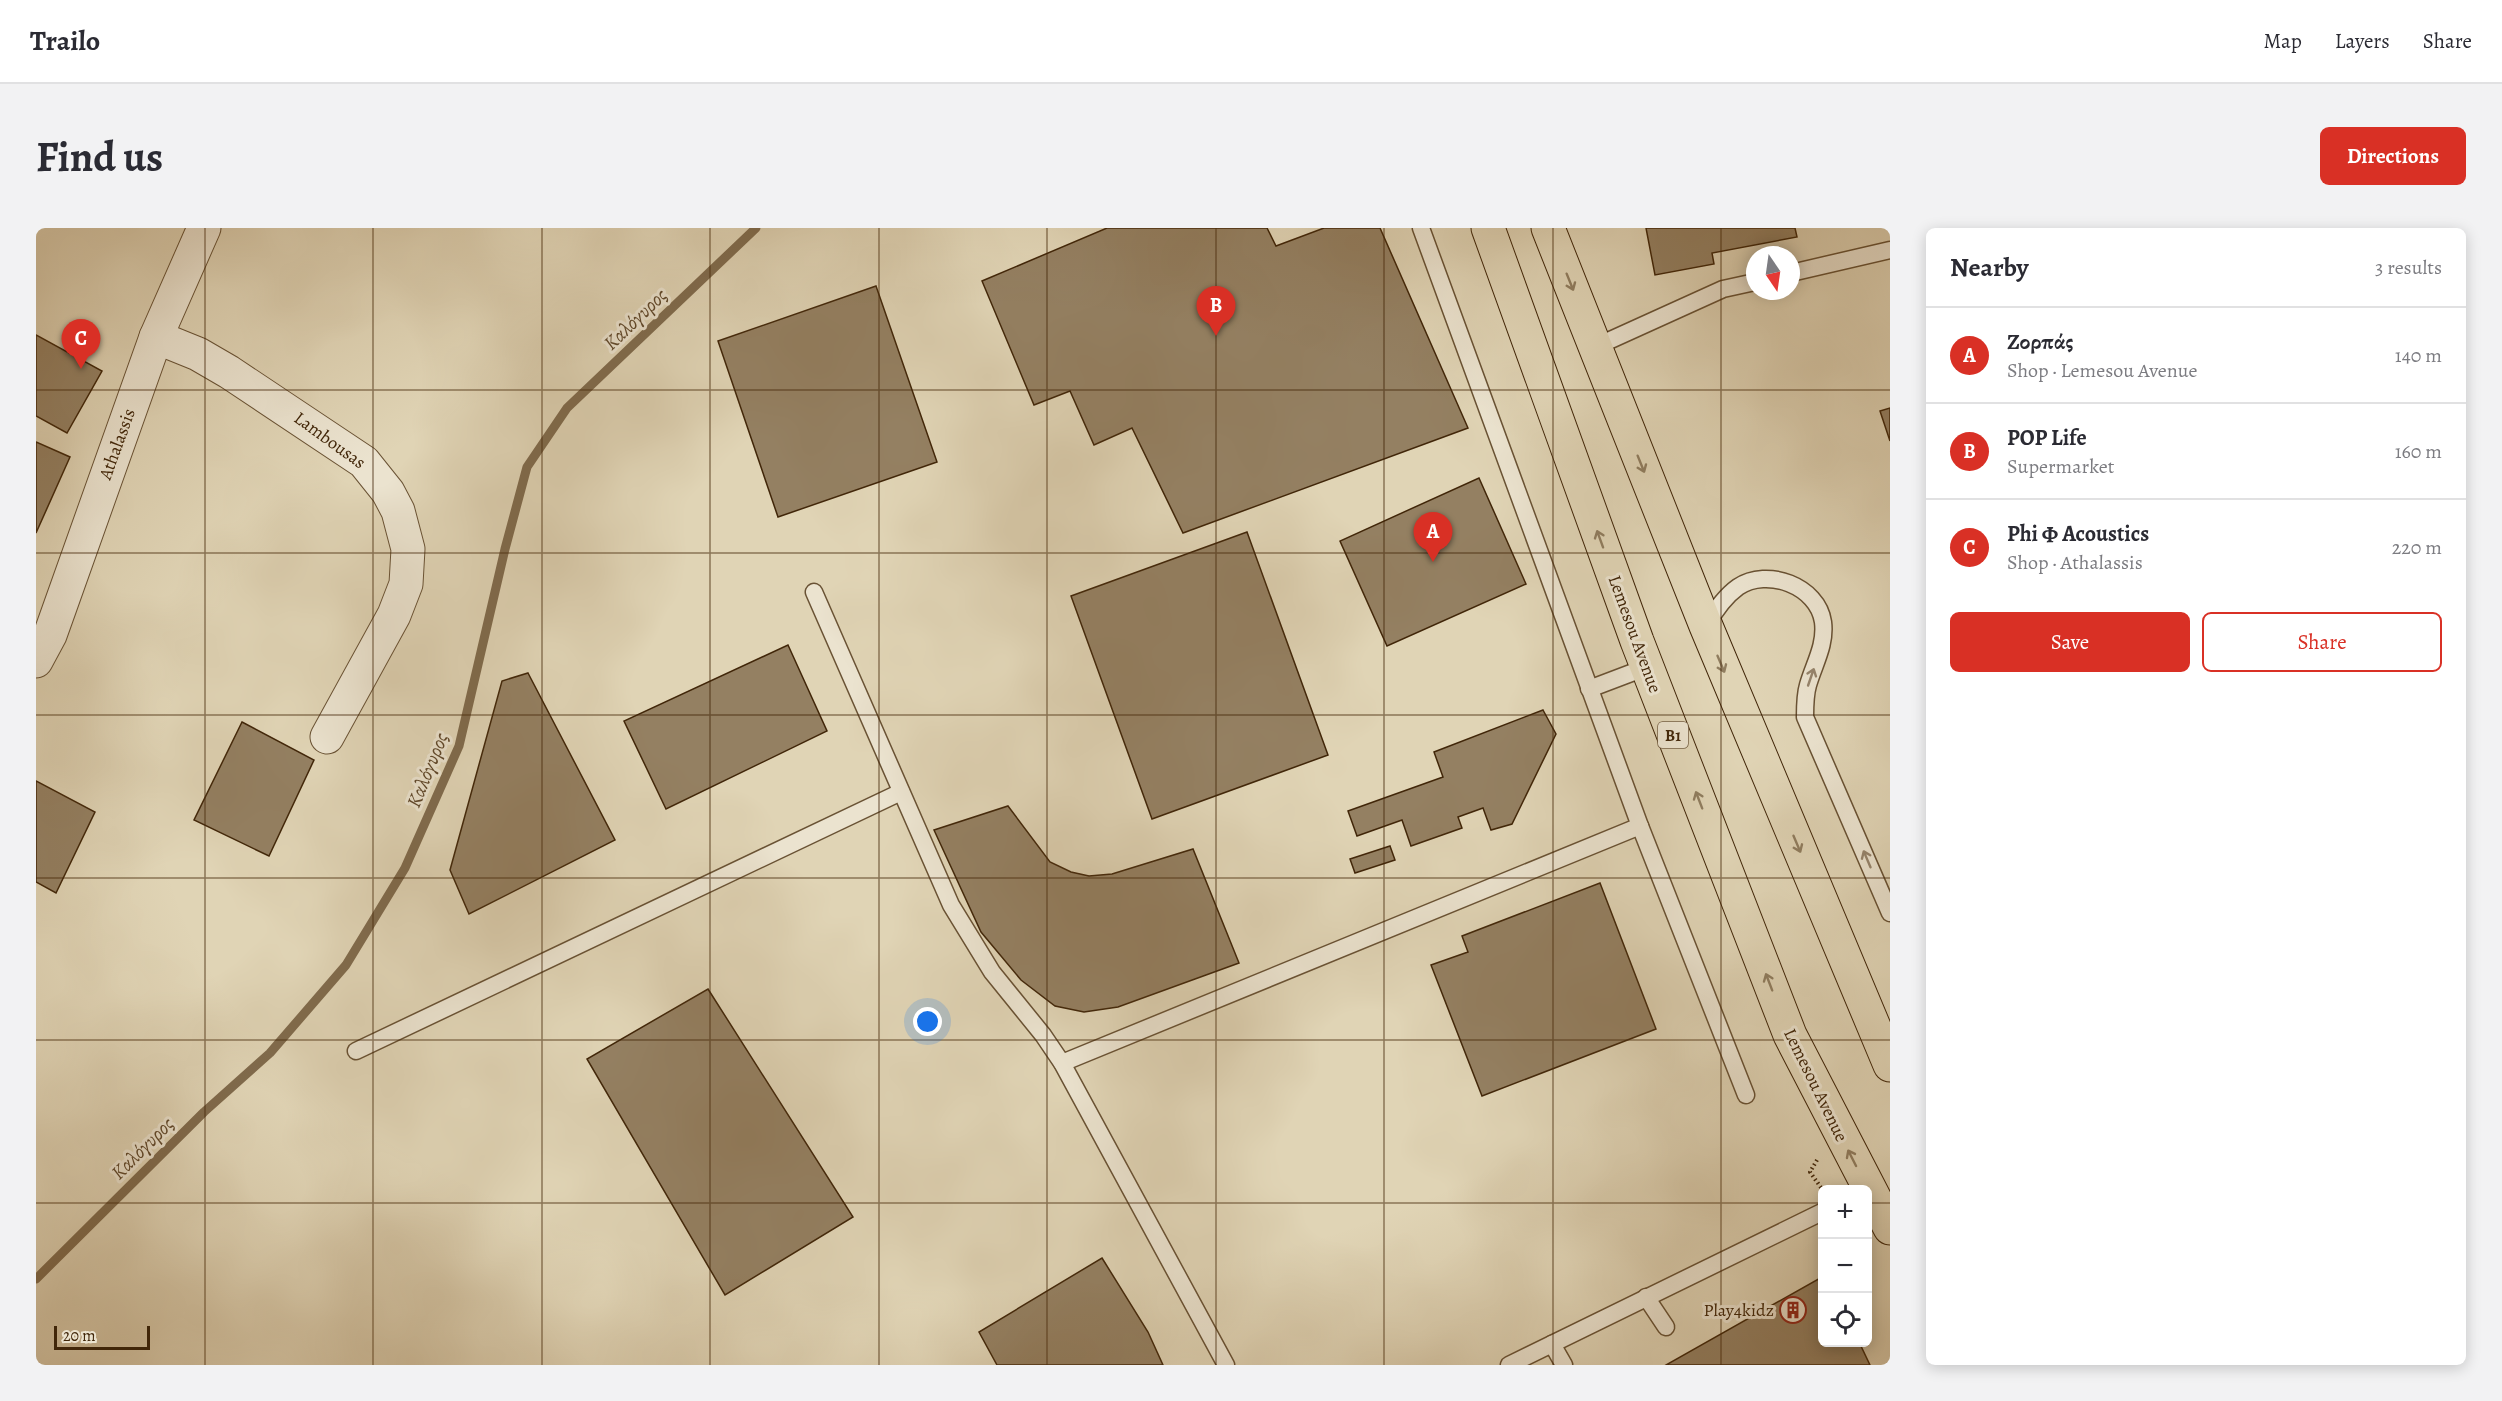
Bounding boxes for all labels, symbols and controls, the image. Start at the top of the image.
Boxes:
text: Trailo [30,22,100,60]
text: Map [2263,27,2302,55]
text: Layers [2335,27,2390,55]
text: Share [2423,27,2472,55]
button: Directions [2320,127,2466,185]
text: Find us [36,128,163,185]
north arrow [1746,246,1800,300]
text: Nearby [1950,250,2029,285]
text: 3 results [2375,254,2442,281]
one-way arrow [1565,273,1576,291]
water label: Καλόγυρος [598,282,673,356]
pin: B [1196,286,1236,336]
pin: C [62,320,100,369]
text: Ζορπάς [2007,327,2074,357]
text: A [1963,342,1976,369]
text: 140 m [2395,342,2442,369]
text: Shop · Lemesou Avenue [2007,357,2198,384]
street label: Athalassis [93,405,141,484]
street label: Lambousas [289,406,371,474]
text: POP Life [2007,423,2087,453]
text: B [1963,438,1976,465]
text: 160 m [2395,438,2442,465]
text: Supermarket [2007,453,2114,480]
one-way arrow [1637,454,1648,473]
pin: A [1414,512,1452,562]
text: Phi Φ Acoustics [2007,519,2149,549]
one-way arrow [1594,530,1605,549]
text: C [1963,534,1976,561]
text: 220 m [2392,534,2442,561]
text: Shop · Athalassis [2007,549,2143,576]
street label: Lemesou Avenue [1603,572,1667,696]
button: Save [1950,612,2190,672]
button: Share [2202,612,2442,672]
one-way arrow [1716,655,1728,673]
one-way arrow [1806,669,1817,687]
road number: B1 [1658,722,1688,748]
water label: Καλόγυρος [400,728,455,812]
one-way arrow [1693,791,1704,810]
one-way arrow [1792,835,1803,853]
one-way arrow [1861,850,1872,869]
one-way arrow [1763,973,1774,992]
your location [913,1007,942,1036]
street label: Lemesou Avenue [1778,1024,1854,1146]
water label: Καλόγυρος [105,1111,180,1186]
one-way arrow [1846,1149,1858,1167]
map controls [1818,1185,1872,1347]
button: + [1818,1185,1872,1239]
button: − [1818,1239,1872,1293]
button: locate [1818,1293,1872,1347]
building icon: Play4kidz [1778,1295,1808,1325]
place label: Play4kidz [1703,1298,1774,1322]
scale bar [54,1323,150,1350]
text: 20 m [63,1325,96,1347]

